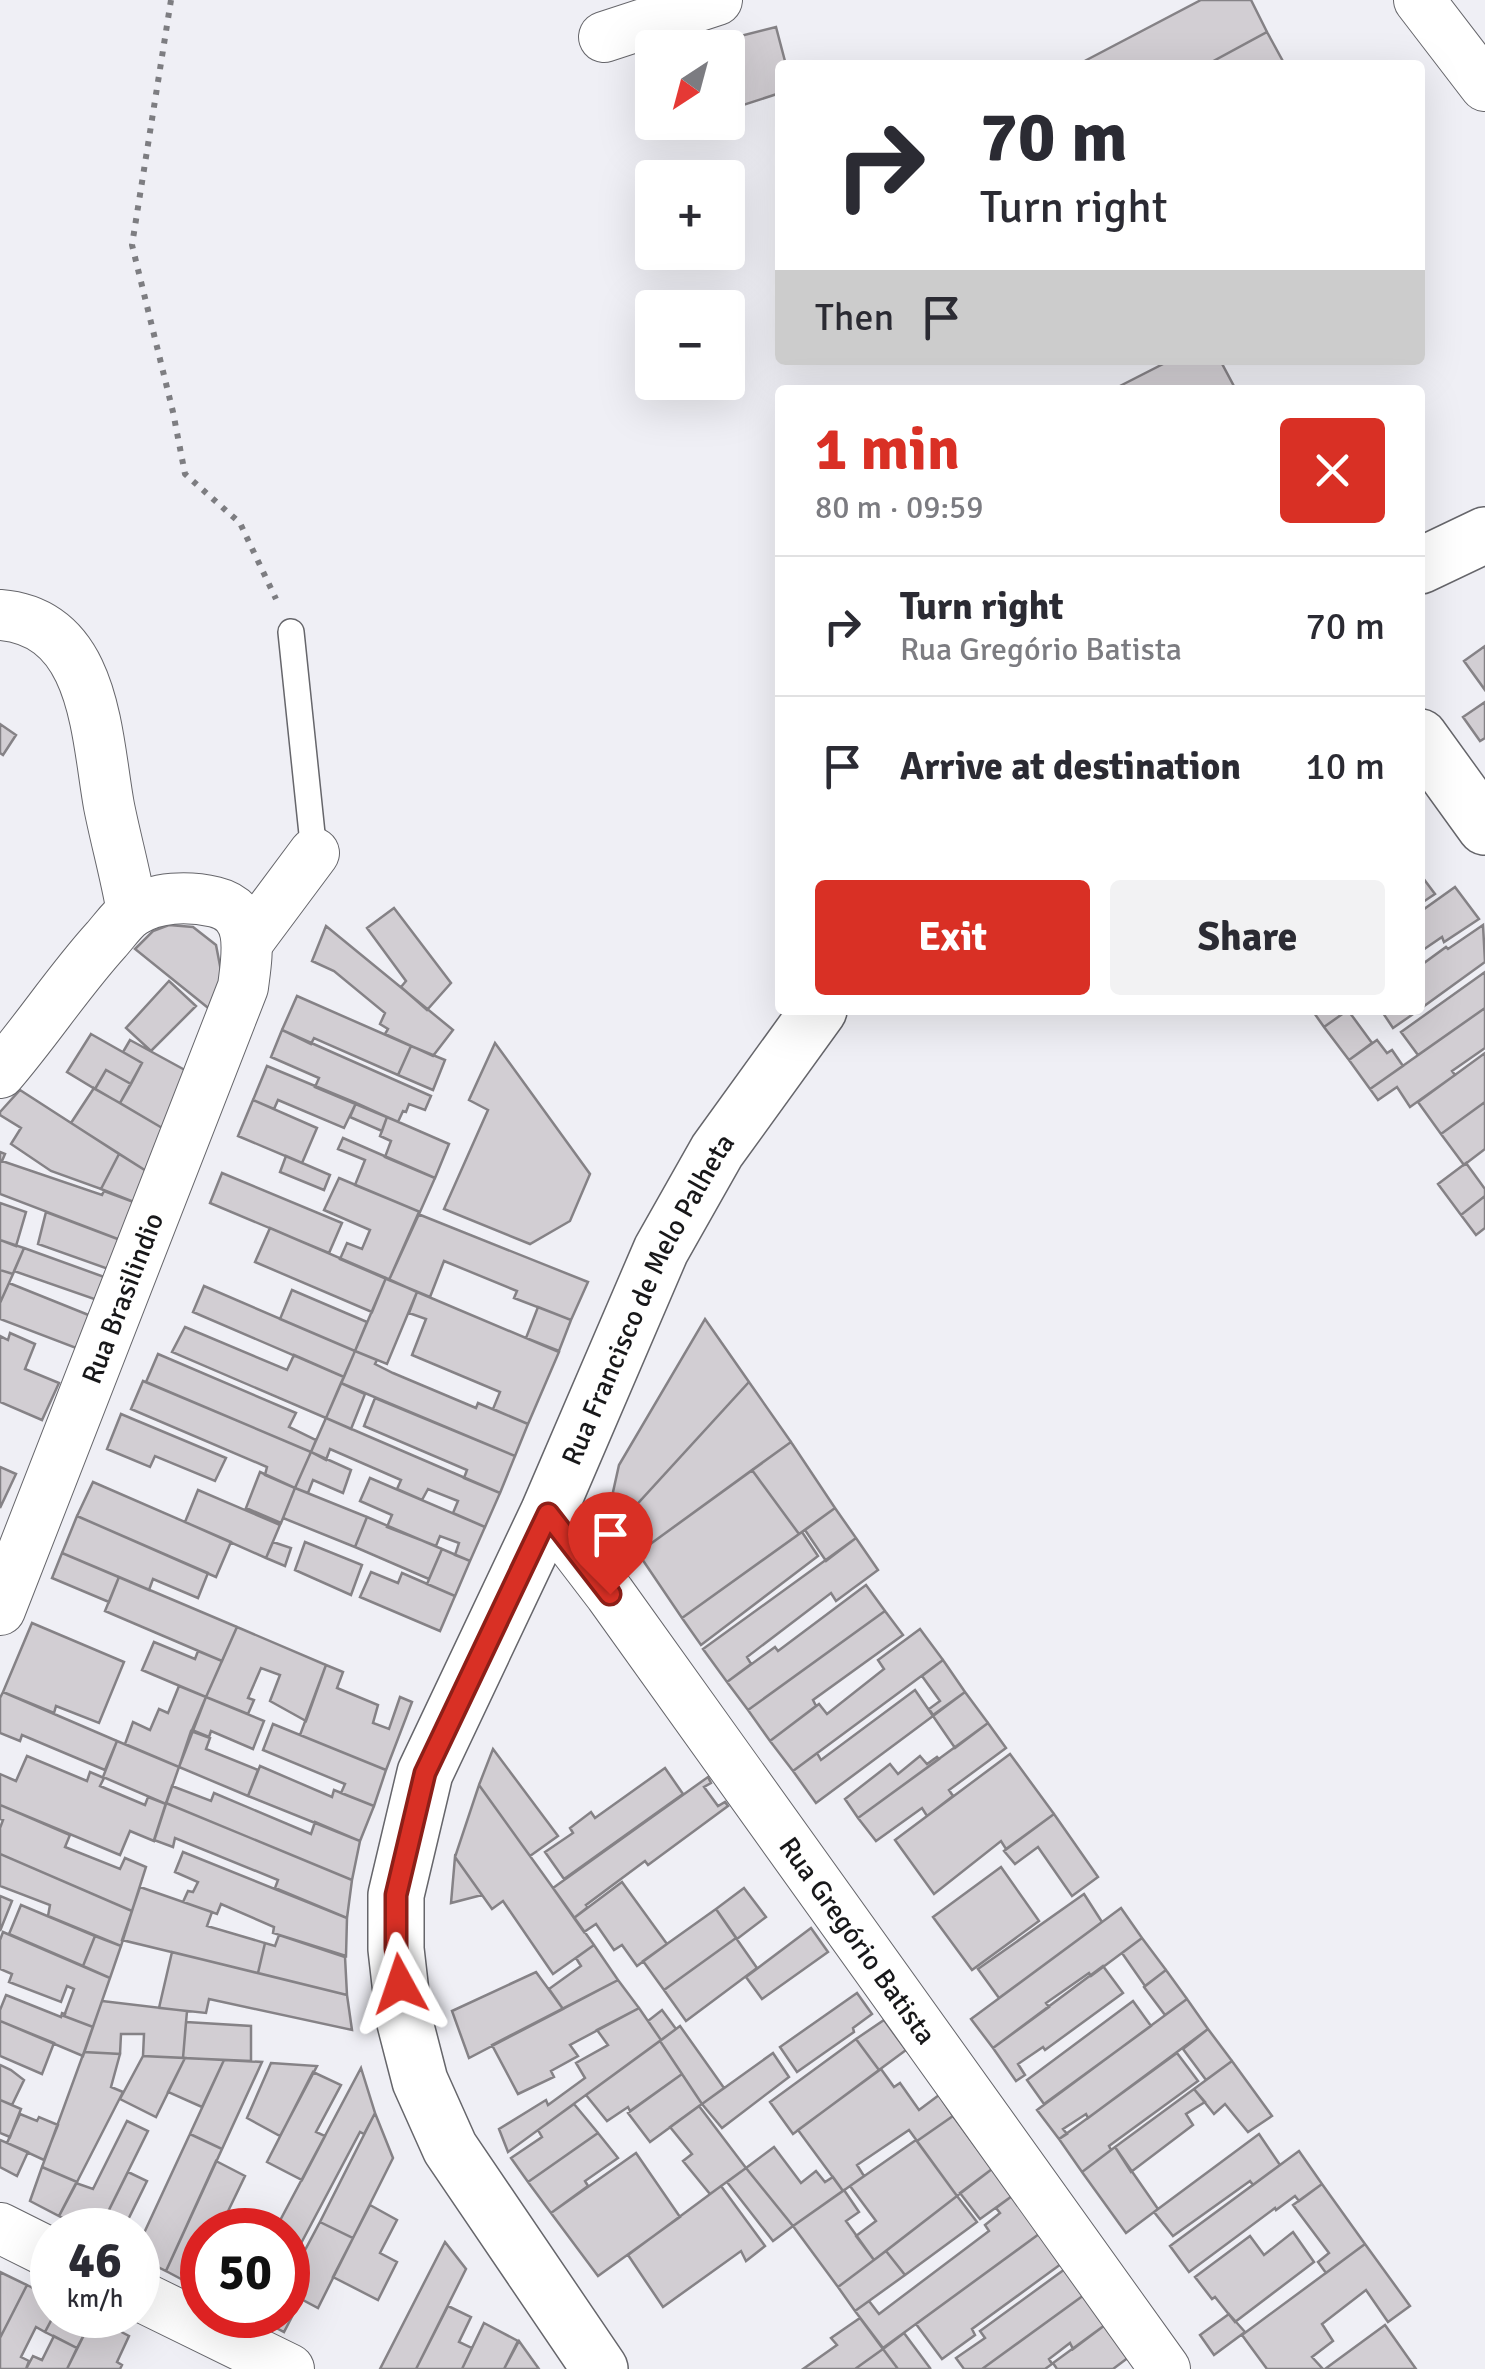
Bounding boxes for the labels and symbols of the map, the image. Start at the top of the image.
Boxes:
north arrow [635,30,745,140]
street label: Rua Francisco de Melo Palheta [555,1127,742,1470]
street label: Rua Brasilindio [75,1208,171,1389]
pin [568,1492,653,1595]
street label: Rua Gregório Batista [771,1831,943,2051]
position arrow [348,1932,452,2036]
speed limit sign: 50 [180,2208,310,2338]

